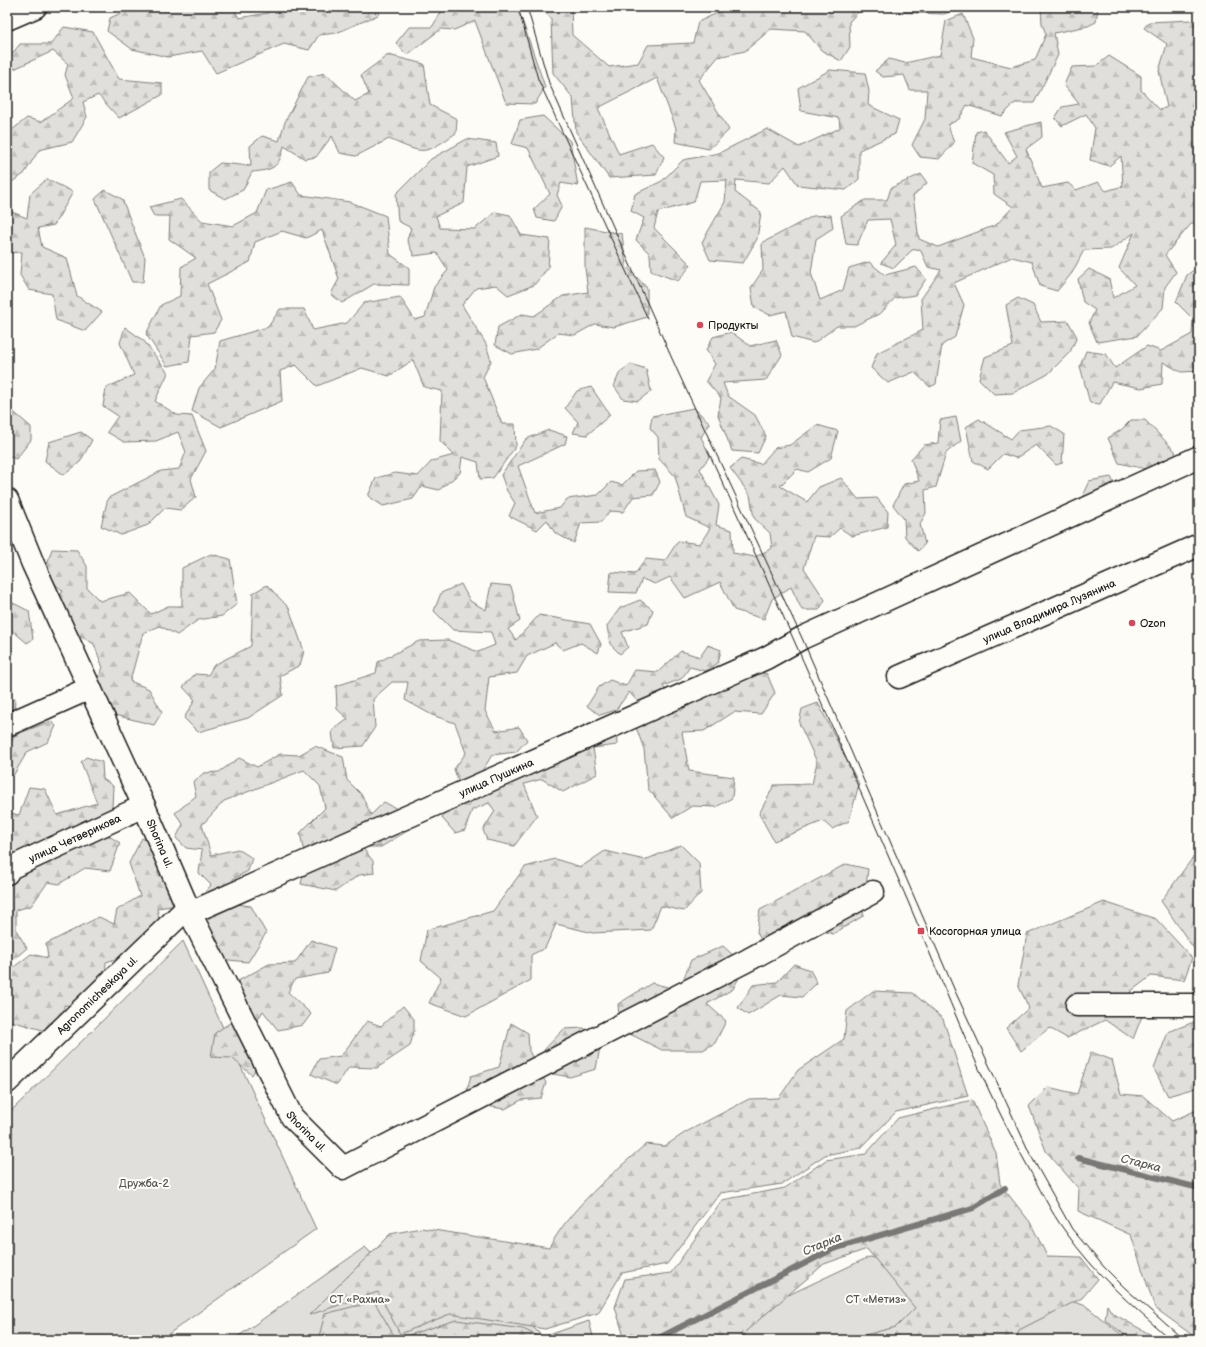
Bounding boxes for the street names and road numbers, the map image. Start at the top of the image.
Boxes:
street label: улица Владимира Лузянина [981,576,1118,646]
street label: улица Пушкина [457,756,536,800]
street label: улица Четверикова [27,811,123,865]
street label: Shorina ul. [143,817,176,870]
street label: Agronomicheskaya ul. [54,954,140,1037]
street label: Shorina ul. [283,1109,329,1154]

